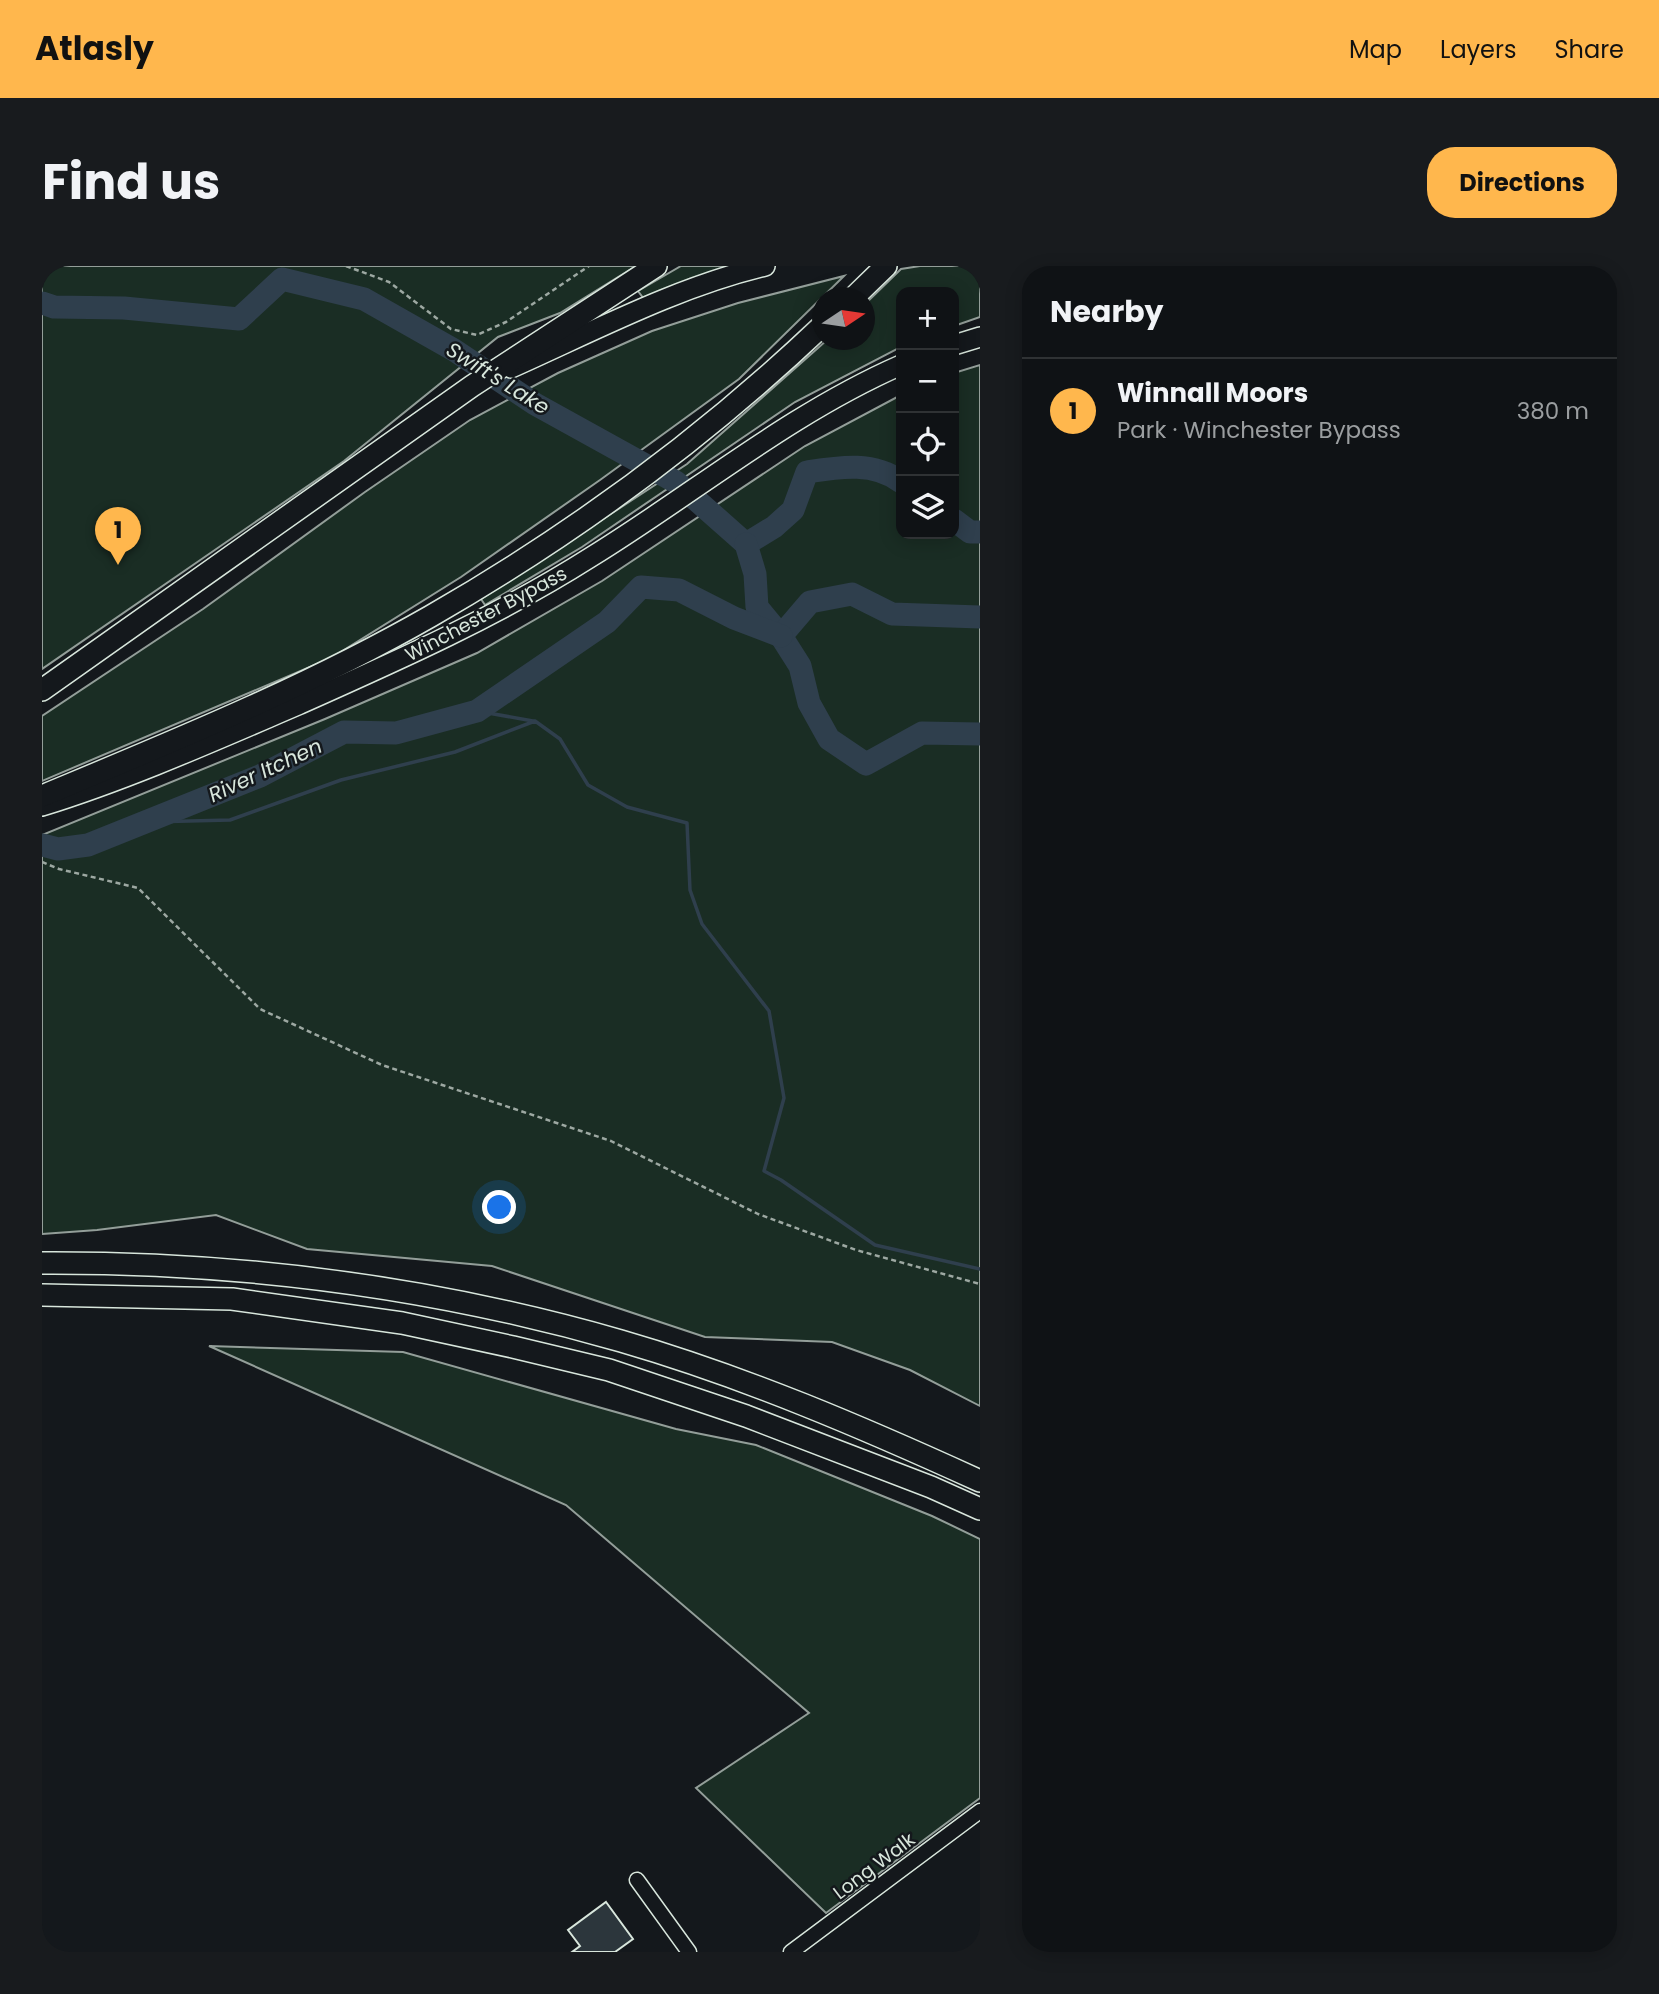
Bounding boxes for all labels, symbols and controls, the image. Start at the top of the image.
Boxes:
text: Atlasly [35,25,154,72]
text: Map [1349,33,1402,66]
text: Layers [1440,33,1516,66]
text: Share [1554,33,1624,66]
button: Directions [1427,147,1617,218]
text: Find us [42,148,220,216]
north arrow [812,287,875,350]
map controls [896,287,959,539]
button: + [896,287,959,350]
text: Nearby [1050,290,1164,333]
water label: Swift's Lake [441,335,555,421]
button: − [896,350,959,413]
text: Winnall Moors [1117,375,1308,411]
text: 1 [1069,395,1077,427]
text: 380 m [1517,395,1589,427]
button: locate [896,413,959,476]
text: Park · Winchester Bypass [1117,414,1401,446]
button: layers [896,476,959,539]
pin: 1 [95,507,141,565]
street label: Winchester Bypass [400,560,572,668]
water label: River Itchen [203,731,327,809]
your location [482,1190,516,1224]
street label: Long Walk [827,1826,921,1906]

